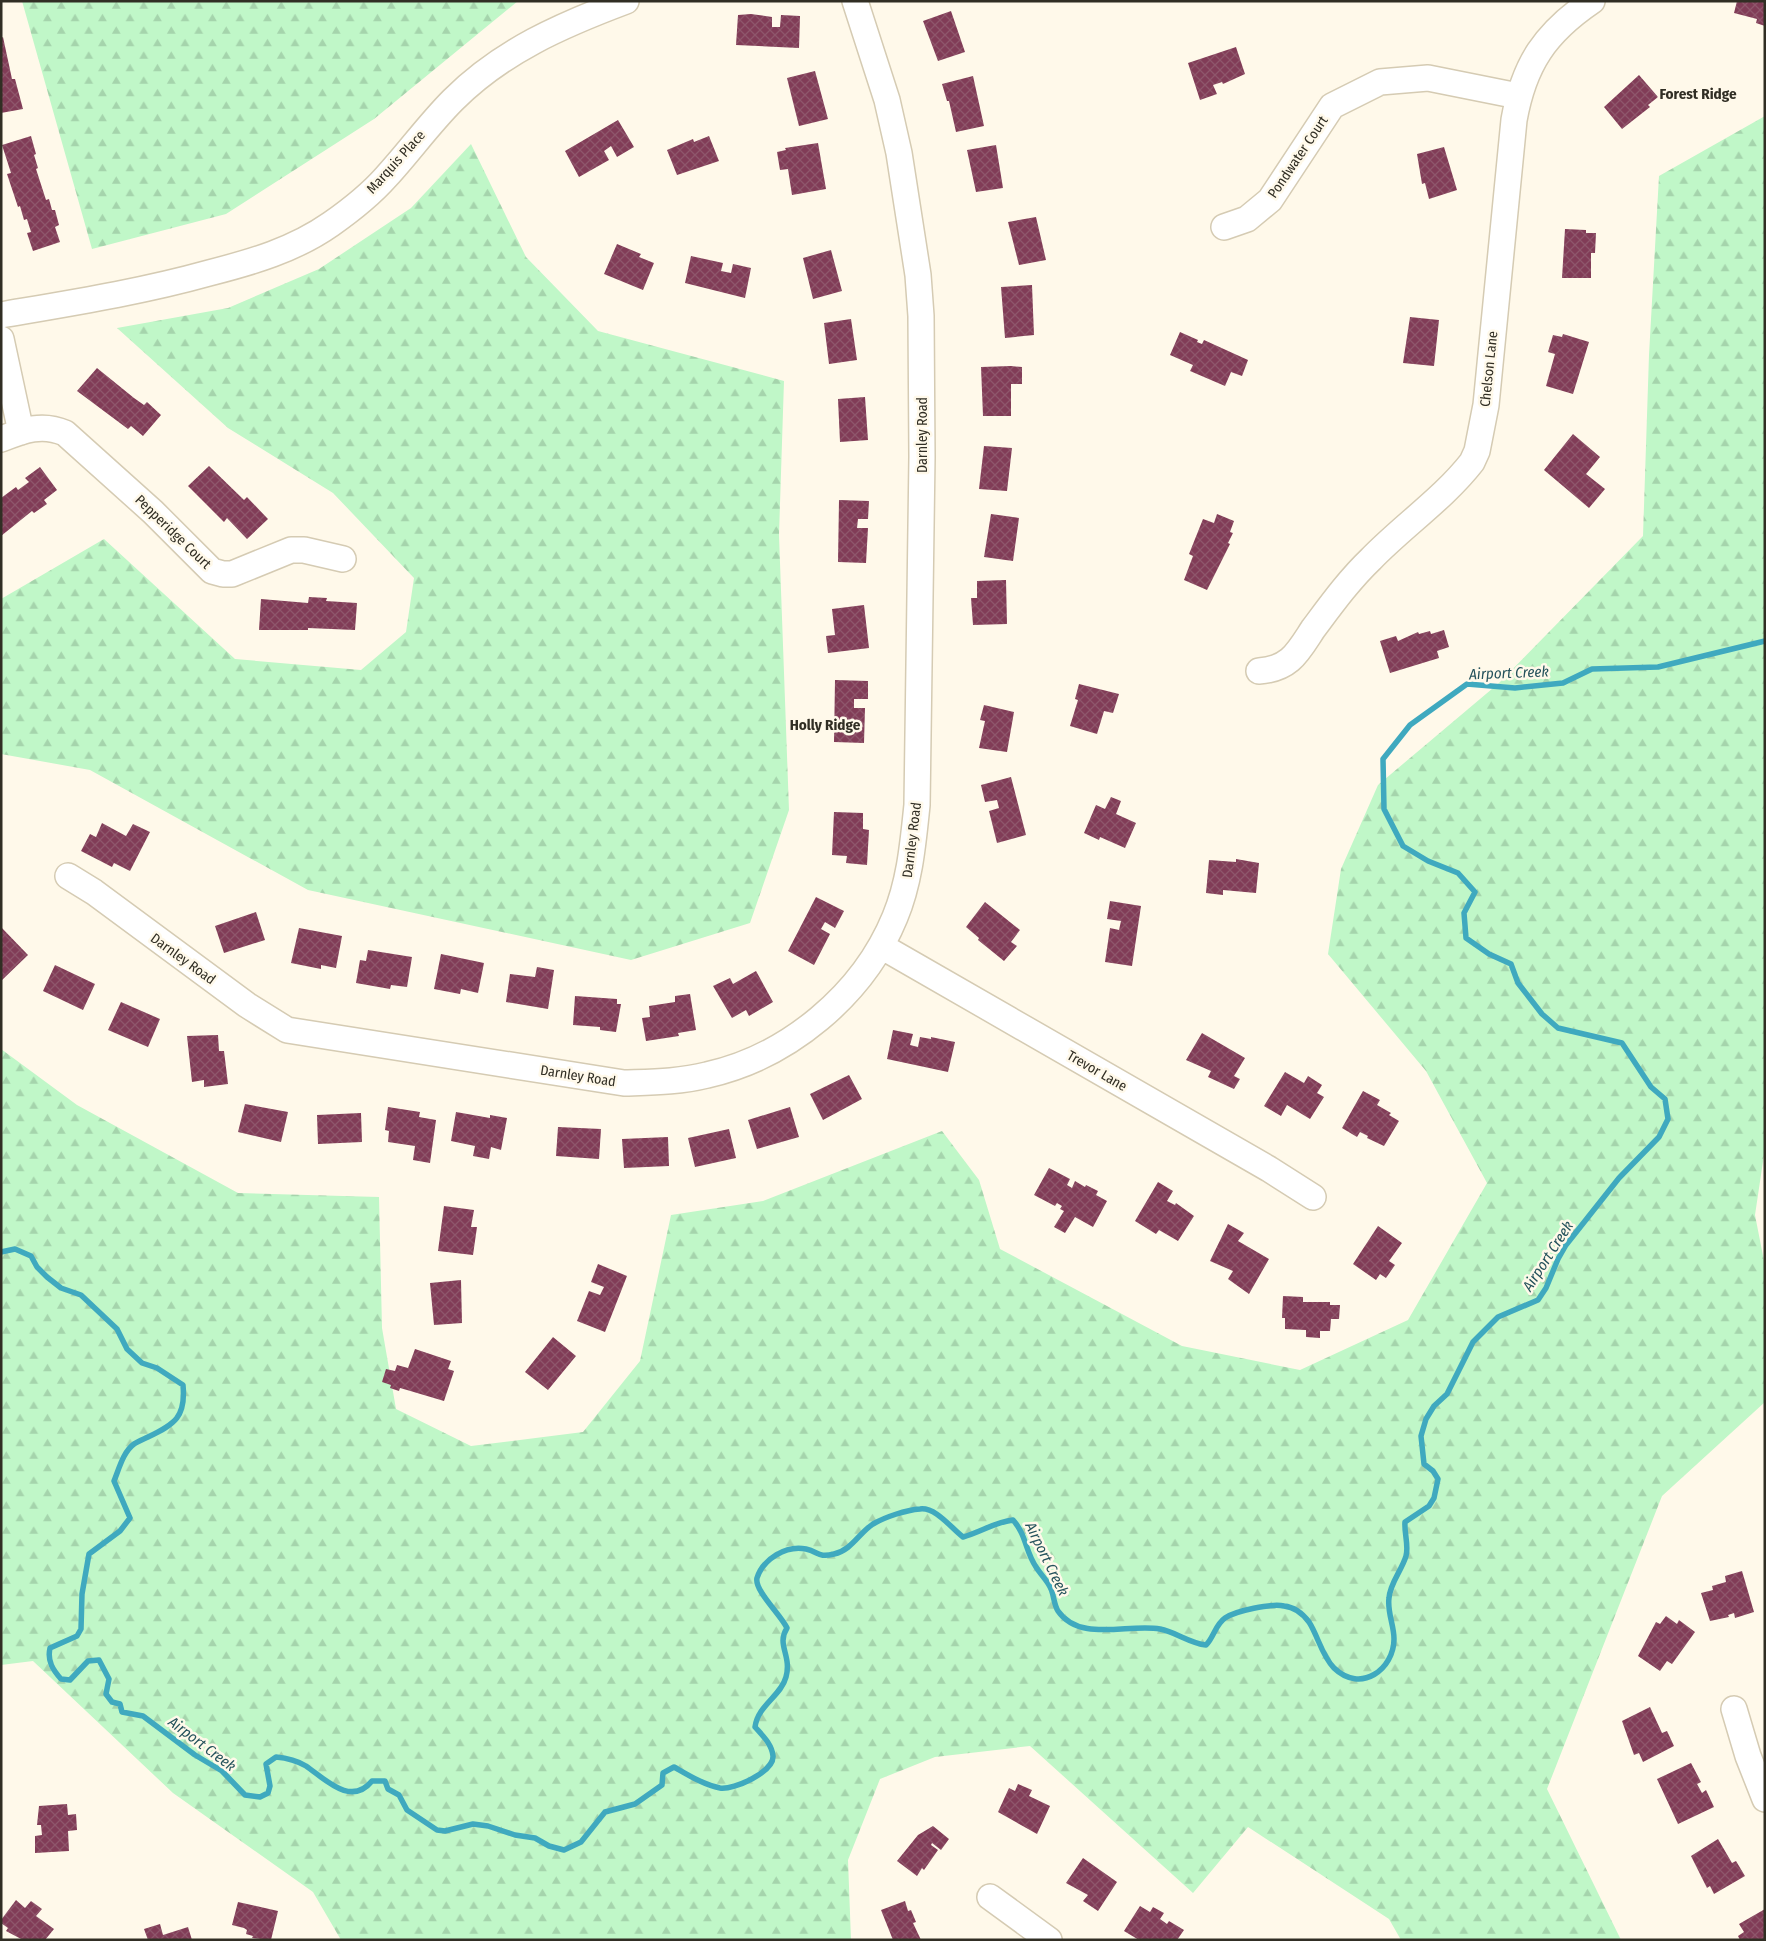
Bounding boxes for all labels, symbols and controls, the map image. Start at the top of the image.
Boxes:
district label: Forest Ridge [1660,85,1737,103]
street label: Pondwater Court [1264,112,1332,201]
street label: Marquis Place [363,127,429,197]
street label: Chelson Lane [1477,330,1501,408]
street label: Darnley Road [914,397,931,473]
street label: Pepperidge Court [131,491,215,573]
water label: Airport Creek [1468,663,1550,683]
district label: Holly Ridge [790,716,861,734]
street label: Darnley Road [899,801,925,879]
street label: Darnley Road [147,930,219,988]
street label: Trevor Lane [1064,1047,1130,1095]
street label: Darnley Road [539,1062,617,1090]
water label: Airport Creek [1518,1217,1578,1295]
water label: Airport Creek [1021,1518,1073,1599]
water label: Airport Creek [164,1712,240,1776]

